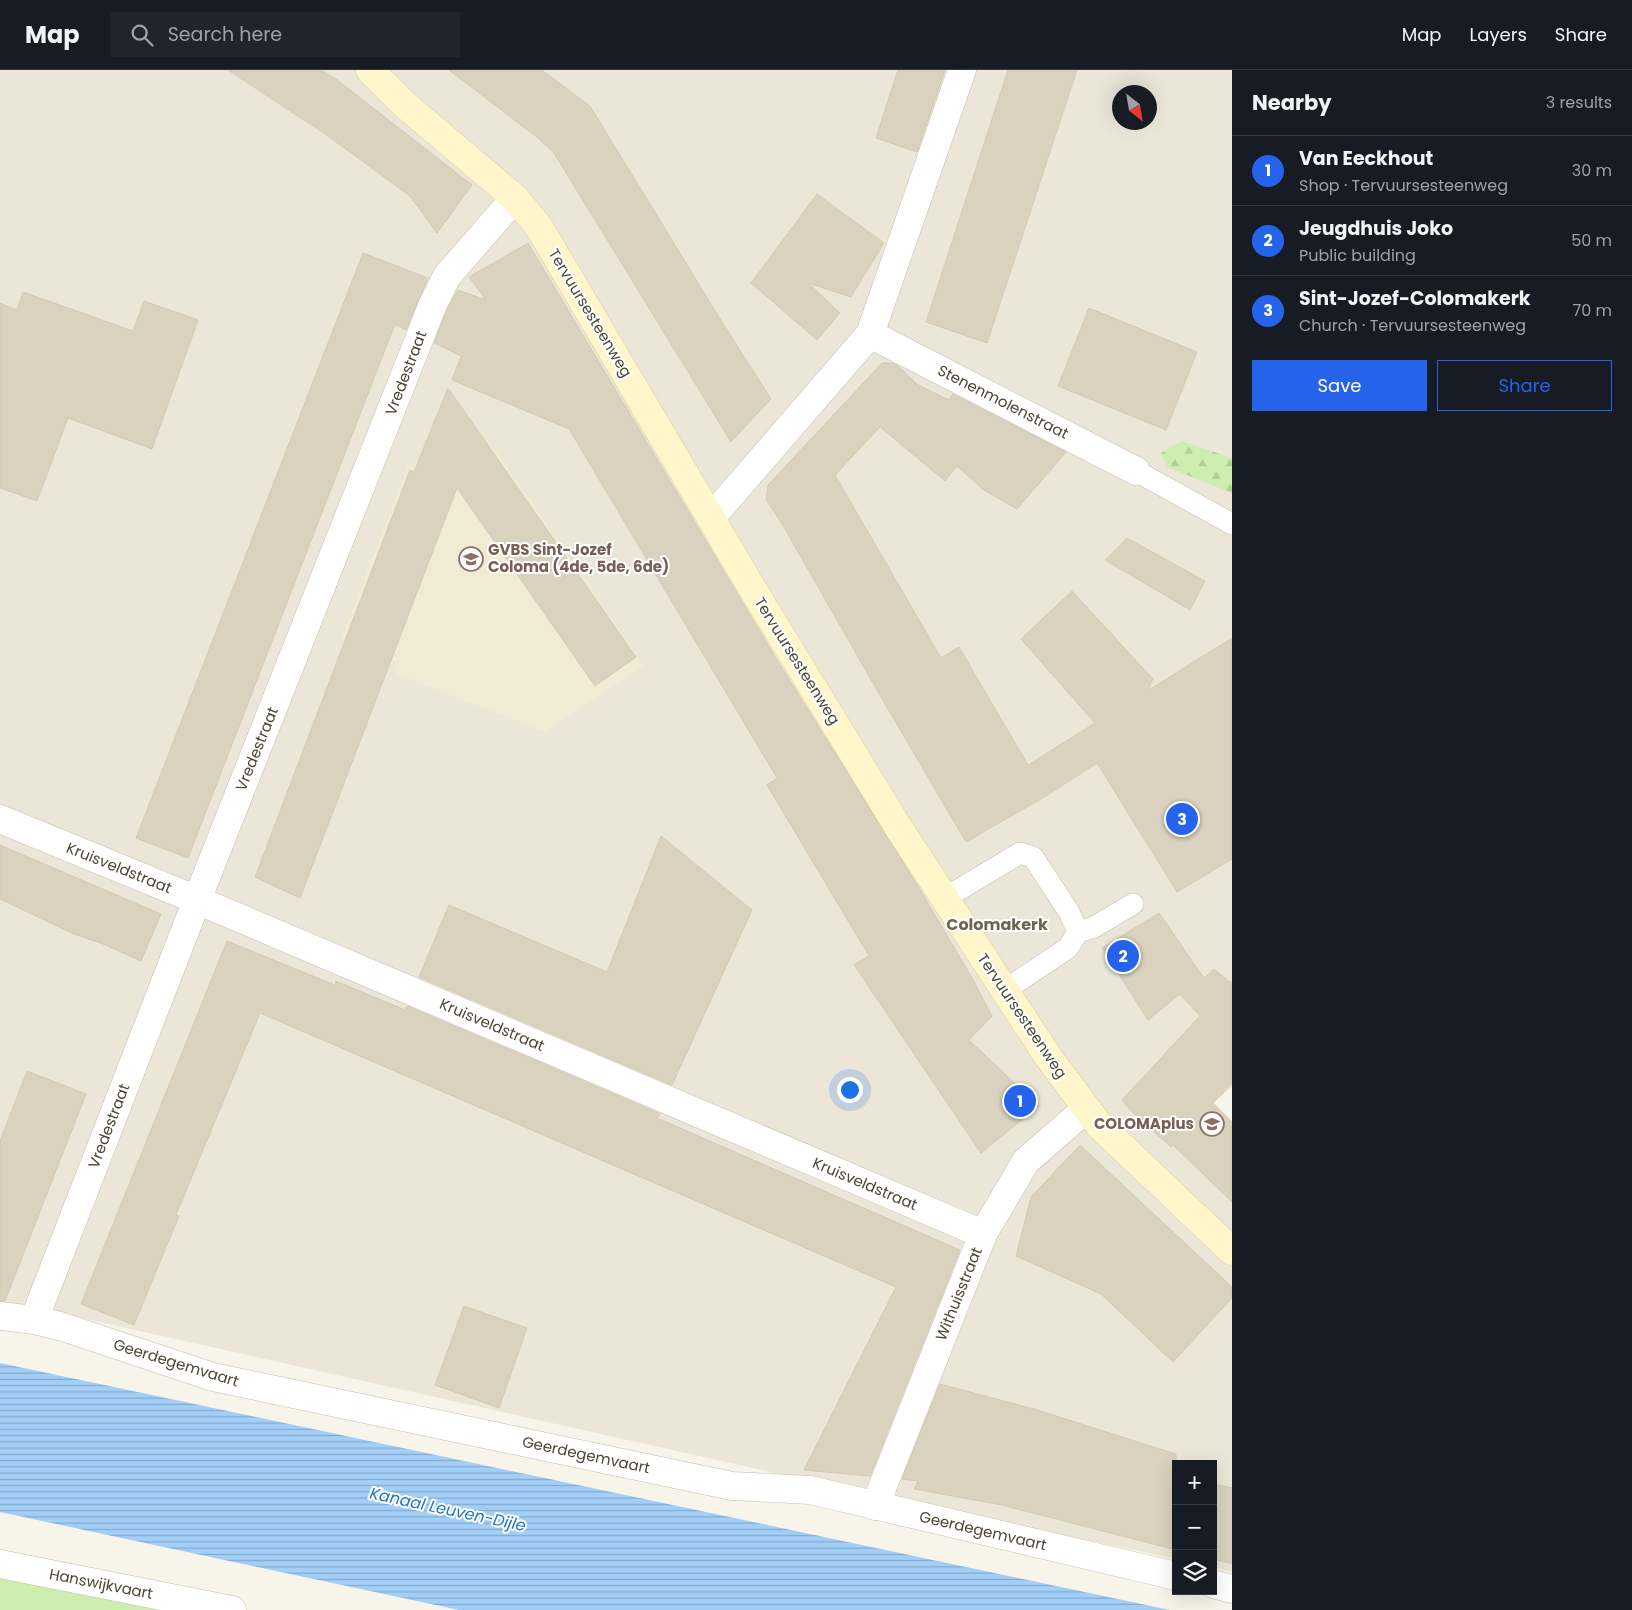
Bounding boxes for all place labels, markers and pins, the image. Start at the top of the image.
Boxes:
place label: GVBS Sint-Jozef Coloma (4de, 5de, 6de) [488,539,669,577]
school or university icon: GVBS Sint-Jozef Coloma (4de, 5de, 6de) [458,546,484,572]
pin: 3 [1166,800,1198,838]
pin: 2 [1107,937,1139,975]
pin: 1 [1004,1082,1036,1120]
school or university icon: COLOMAplus [1199,1111,1225,1137]
place label: COLOMAplus [1094,1113,1194,1134]

